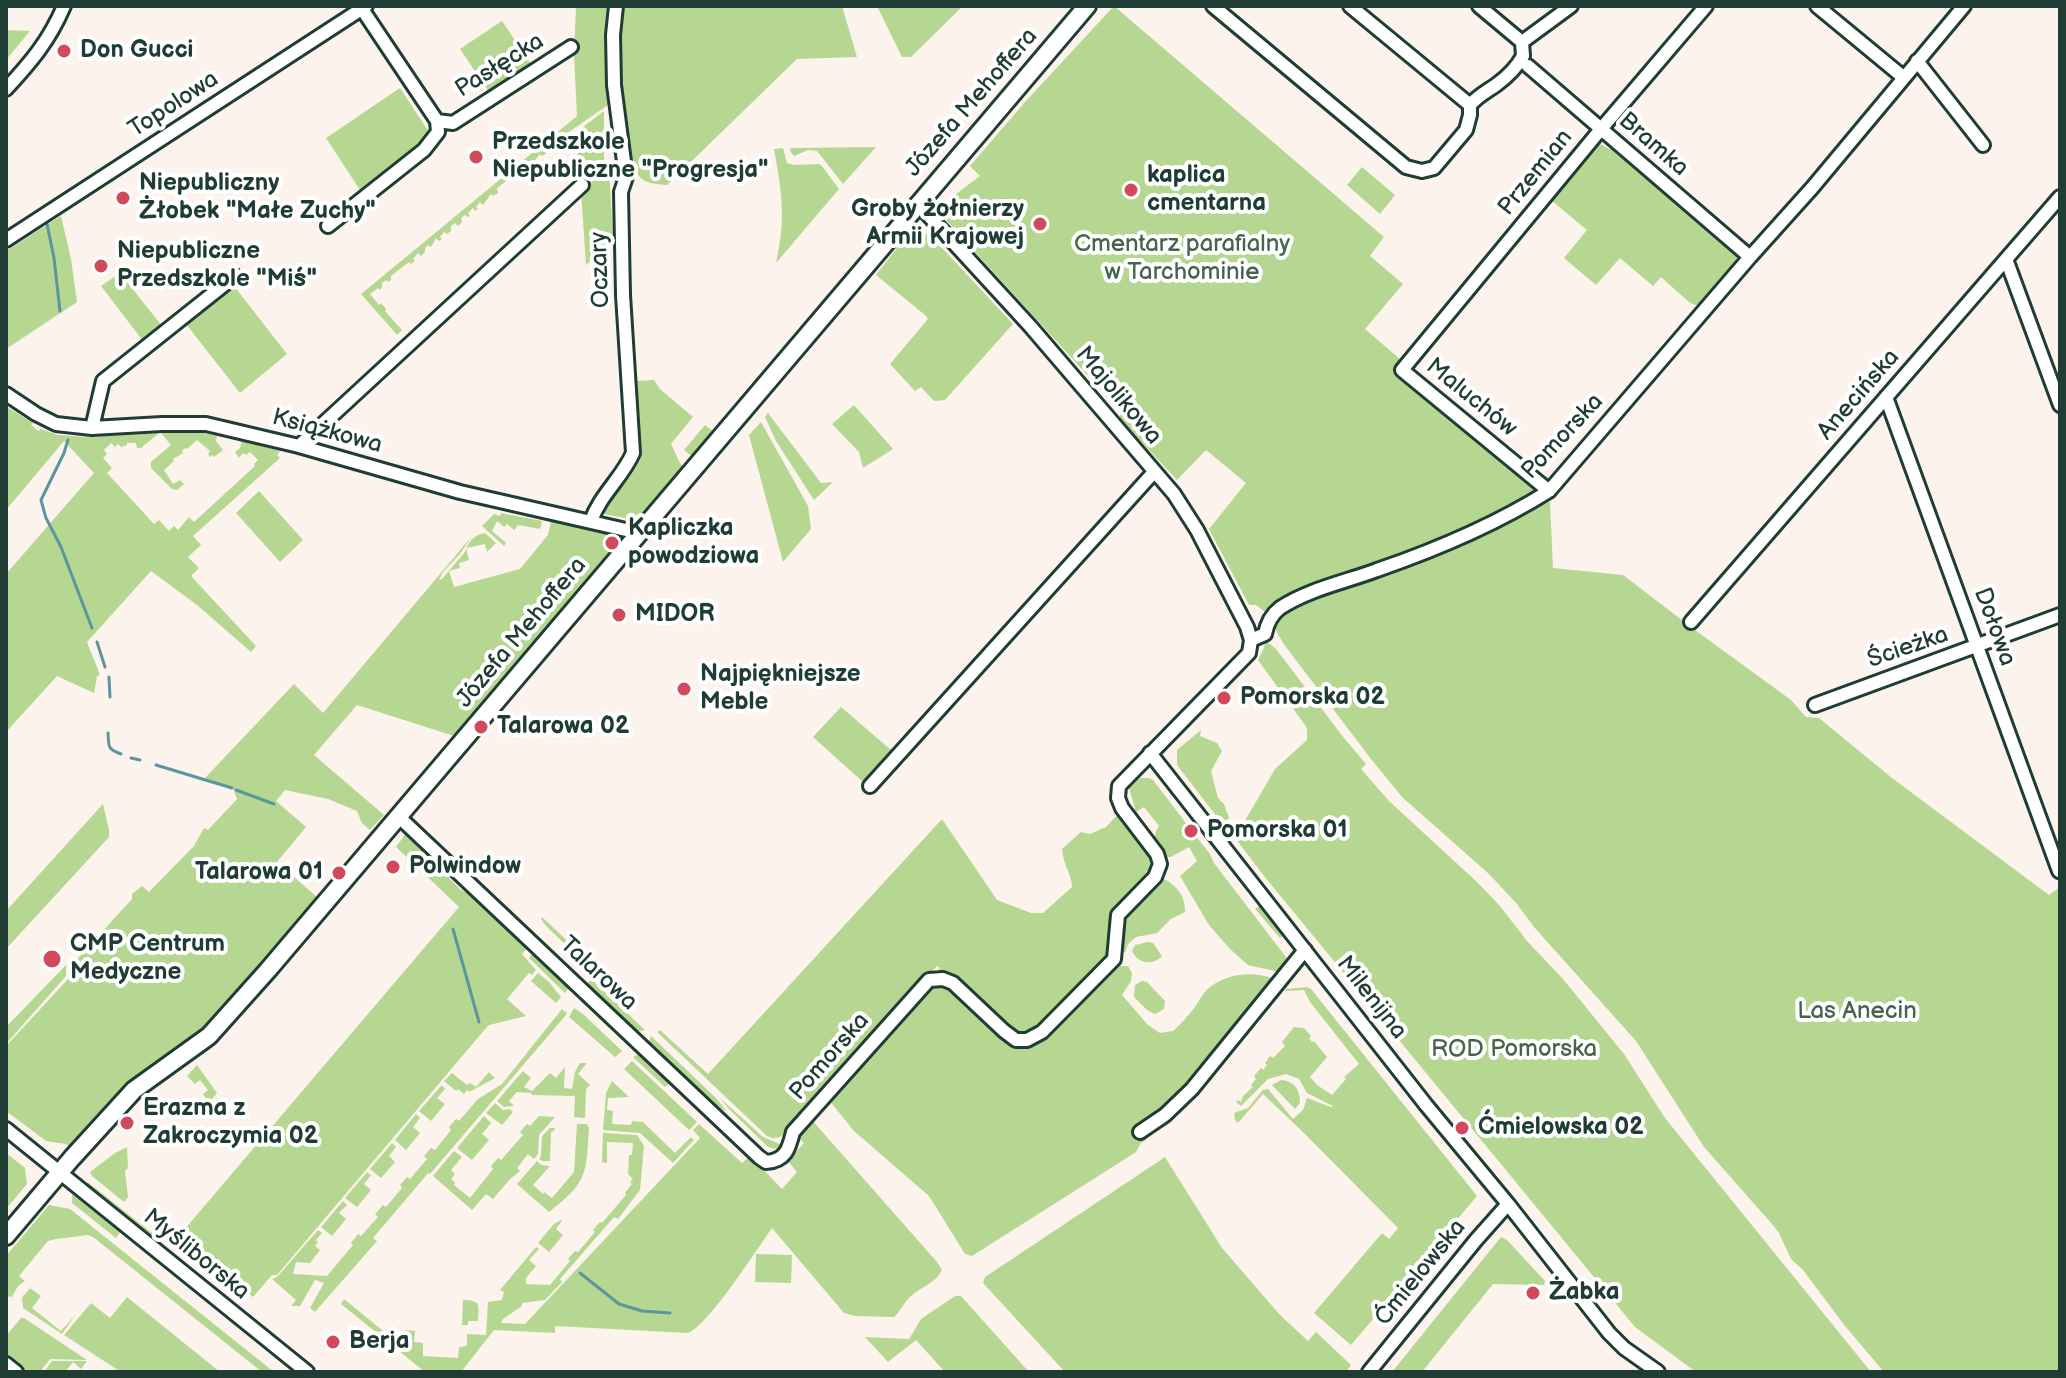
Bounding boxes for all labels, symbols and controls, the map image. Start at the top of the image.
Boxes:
street label: Józefa Mehoffera [900,23,1044,183]
street label: Pasłęcka [450,28,550,104]
place label: Don Gucci [80,37,193,65]
marker: Don Gucci [55,42,73,60]
street label: Topolowa [124,65,224,145]
street label: Bramka [1612,107,1694,183]
street label: Przemian [1493,124,1579,222]
place label: Przedszkole Niepubliczne "Progresja" [492,129,769,185]
marker: Przedszkole Niepubliczne "Progresja" [467,148,485,166]
place label: kaplica cmentarna [1147,162,1266,218]
place label: Niepubliczny Żłobek "Małe Zuchy" [139,170,376,226]
marker: kaplica cmentarna [1122,181,1140,199]
marker: Niepubliczny Żłobek "Małe Zuchy" [114,189,132,207]
place label: Groby żołnierzy Armii Krajowej [851,196,1024,252]
marker: Groby żołnierzy Armii Krajowej [1031,215,1049,233]
street label: Oczary [585,231,617,309]
park label: Cmentarz parafialny w Tarchominie [1074,231,1290,287]
place label: Niepubliczne Przedszkole "Miś" [117,238,317,294]
marker: Niepubliczne Przedszkole "Miś" [92,257,110,275]
street label: Majolikowa [1069,341,1167,451]
street label: Anecińska [1812,344,1906,446]
street label: Maluchów [1420,353,1522,443]
street label: Pomorska [1516,388,1610,486]
street label: Książkowa [269,404,385,460]
place label: Kapliczka powodziowa [628,515,759,571]
marker: Kapliczka powodziowa [603,534,621,552]
street label: Józefa Mehoffera [451,552,593,714]
street label: Dołowa [1967,584,2021,670]
place label: MIDOR [635,601,715,629]
marker: MIDOR [610,606,628,624]
street label: Ścieżka [1864,621,1952,675]
place label: Najpiękniejsze Meble [700,661,861,717]
marker: Najpiękniejsze Meble [675,680,693,698]
place label: Pomorska 02 [1240,684,1385,712]
marker: Pomorska 02 [1215,689,1233,707]
place label: Talarowa 02 [497,713,629,741]
marker: Talarowa 02 [472,718,490,736]
place label: Pomorska 01 [1207,817,1348,845]
marker: Pomorska 01 [1182,822,1200,840]
place label: Polwindow [409,853,521,881]
marker: Polwindow [384,858,402,876]
place label: Talarowa 01 [195,859,323,887]
marker: Talarowa 01 [330,864,348,882]
place label: CMP Centrum Medyczne [70,931,225,987]
street label: Talarowa [553,931,643,1017]
marker: CMP Centrum Medyczne [41,948,63,970]
street label: Milenijna [1330,951,1412,1045]
park label: Las Anecin [1797,998,1917,1026]
street label: Pomorska [784,1007,876,1107]
park label: ROD Pomorska [1431,1036,1597,1064]
place label: Erazma z Zakroczymia 02 [143,1095,318,1151]
marker: Erazma z Zakroczymia 02 [118,1114,136,1132]
place label: Ćmielowska 02 [1478,1114,1644,1142]
marker: Ćmielowska 02 [1453,1119,1471,1137]
street label: Myśliborska [137,1203,255,1307]
street label: Ćmielowska [1369,1214,1473,1332]
place label: Żabka [1549,1279,1619,1307]
marker: Żabka [1524,1284,1542,1302]
place label: Berja [349,1328,409,1356]
marker: Berja [324,1333,342,1351]

